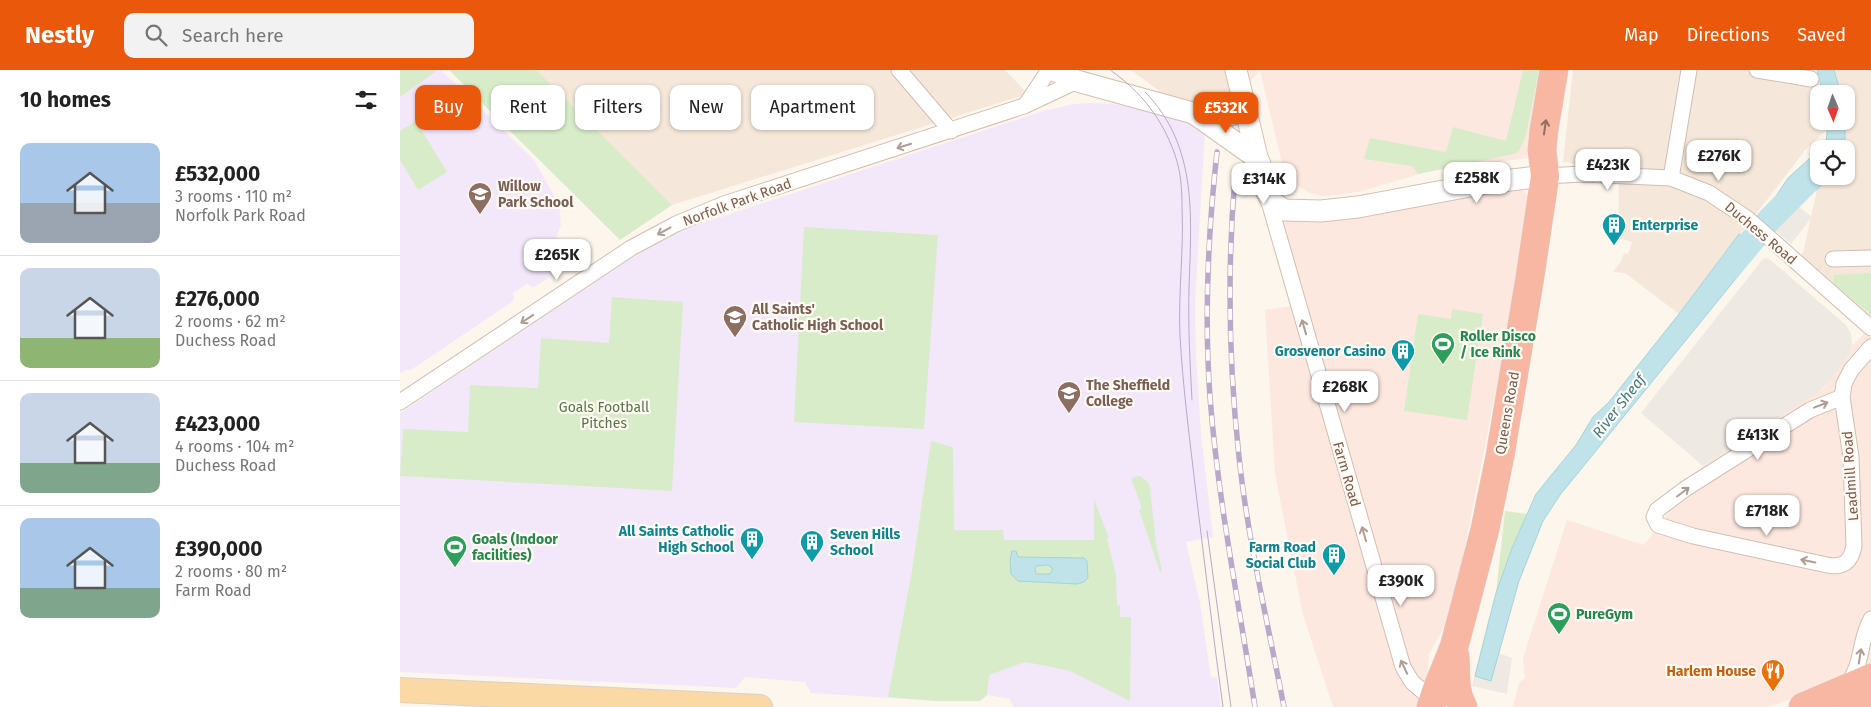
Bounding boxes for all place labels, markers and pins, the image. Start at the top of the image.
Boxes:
pin: £532K [1191,92,1261,134]
pin: £276K [1684,140,1754,182]
pin: £423K [1573,148,1643,191]
pin: £314K [1229,162,1299,205]
pin: £258K [1442,162,1512,204]
place label: Willow Park School [498,178,574,211]
school or university icon: Willow Park School [467,181,493,215]
building icon: Enterprise [1601,212,1627,246]
place label: Enterprise [1632,217,1698,234]
pin: £265K [522,238,592,281]
place label: All Saints' Catholic High School [751,301,884,334]
school or university icon: All Saints' Catholic High School [722,304,748,338]
place label: Roller Disco / Ice Rink [1460,328,1536,361]
sports icon: Roller Disco / Ice Rink [1430,331,1456,365]
building icon: Grosvenor Casino [1390,338,1416,372]
place label: Grosvenor Casino [1275,343,1386,360]
pin: £268K [1310,370,1380,413]
place label: The Sheffield College [1086,377,1170,410]
school or university icon: The Sheffield College [1056,380,1082,414]
pin: £413K [1723,418,1793,461]
pin: £718K [1732,494,1802,537]
place label: All Saints Catholic High School [618,523,735,556]
building icon: All Saints Catholic High School [739,526,765,560]
place label: Seven Hills School [830,526,900,559]
building icon: Seven Hills School [799,529,825,563]
place label: Goals (Indoor facilities) [472,531,558,564]
sports icon: Goals (Indoor facilities) [442,534,468,568]
place label: Farm Road Social Club [1246,539,1316,572]
building icon: Farm Road Social Club [1321,542,1347,576]
pin: £390K [1366,564,1436,607]
sports icon: PureGym [1546,601,1572,635]
place label: PureGym [1576,606,1633,623]
restaurant icon: Harlem House [1760,658,1786,692]
place label: Harlem House [1666,663,1756,680]

